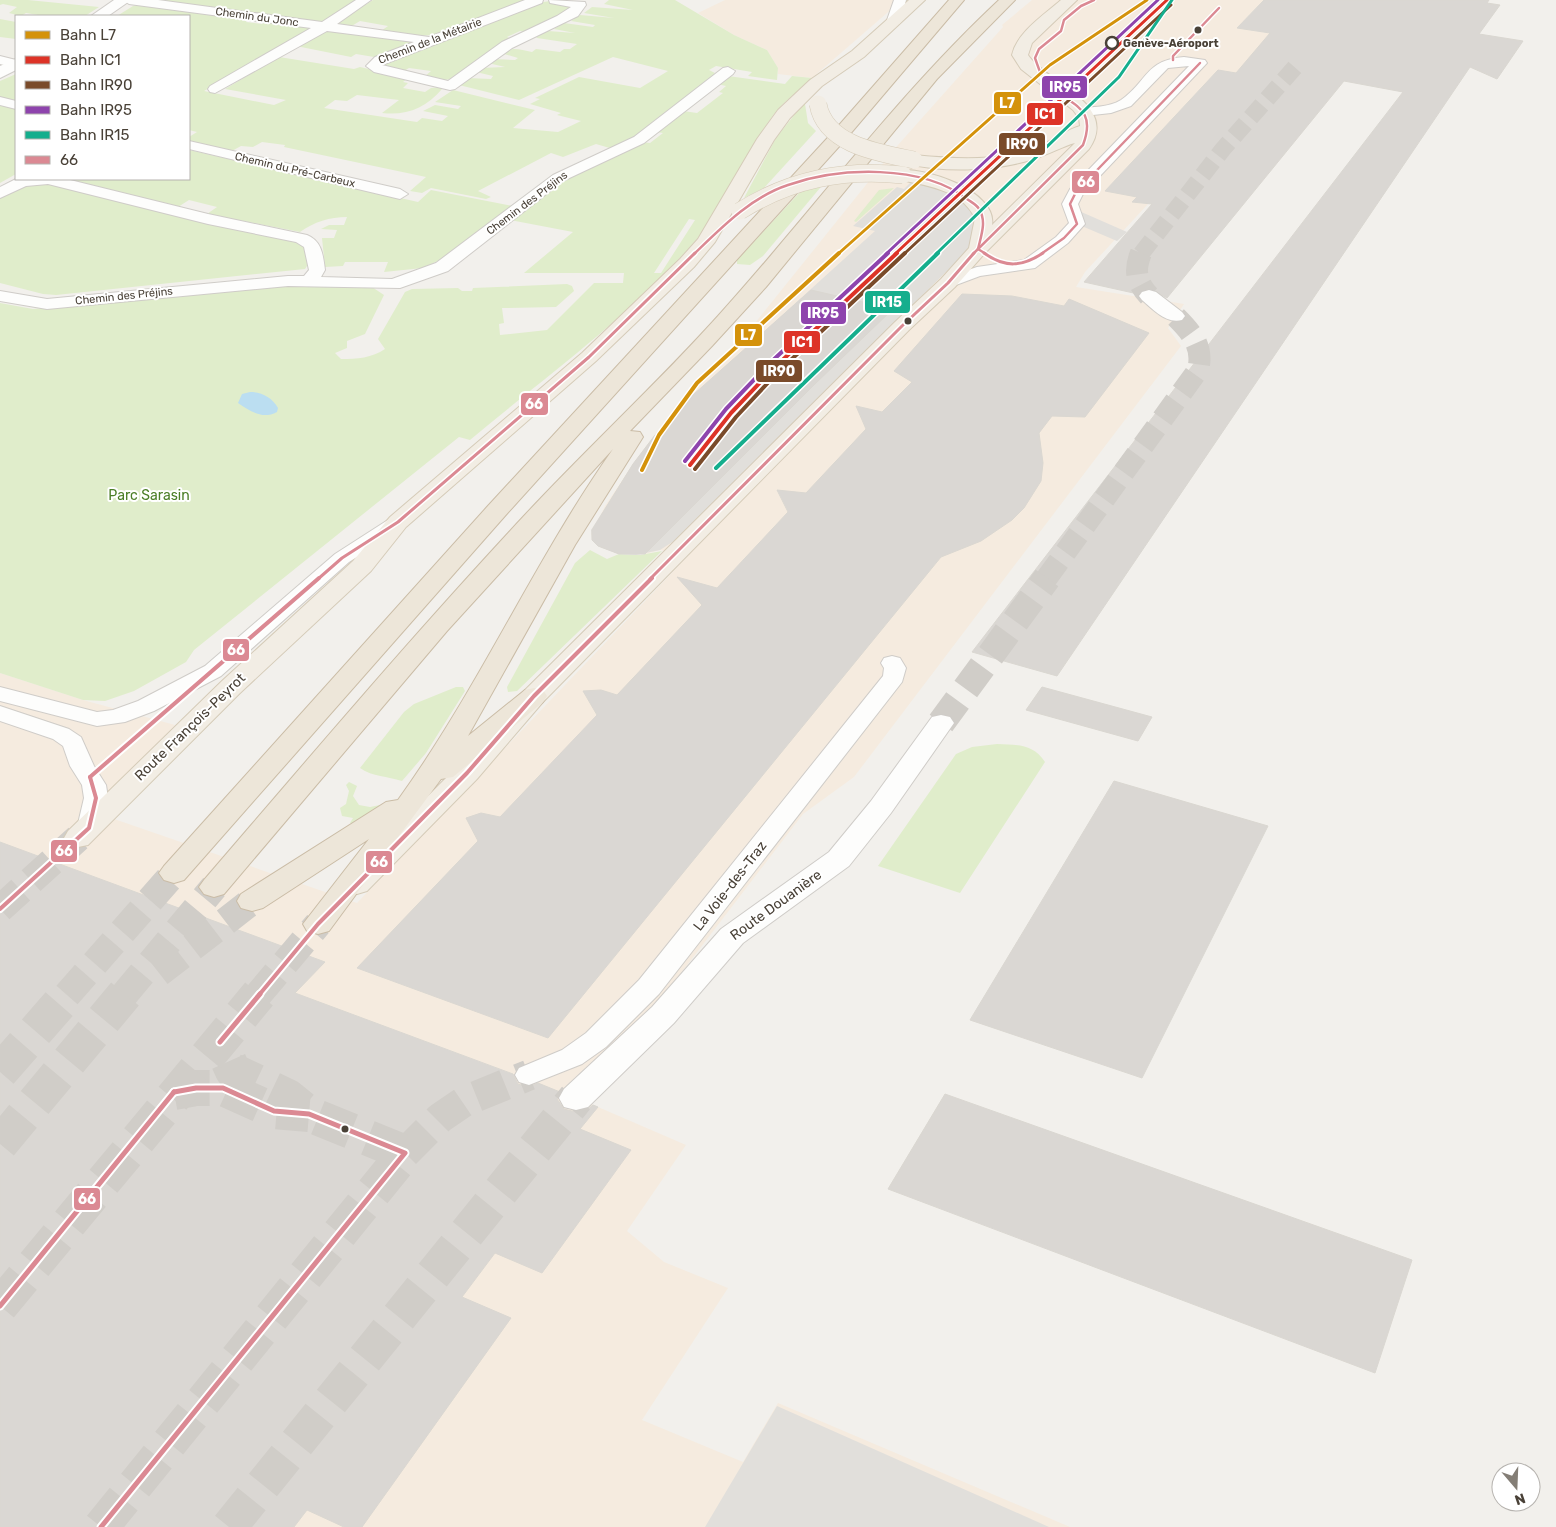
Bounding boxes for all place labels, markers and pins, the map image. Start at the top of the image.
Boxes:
unlabelled marker [1193,25,1203,35]
marker: Genève-Aéroport [1105,36,1119,50]
place label: Genève-Aéroport [1123,37,1219,50]
unlabelled marker [903,316,913,326]
unlabelled marker [340,1124,350,1134]

